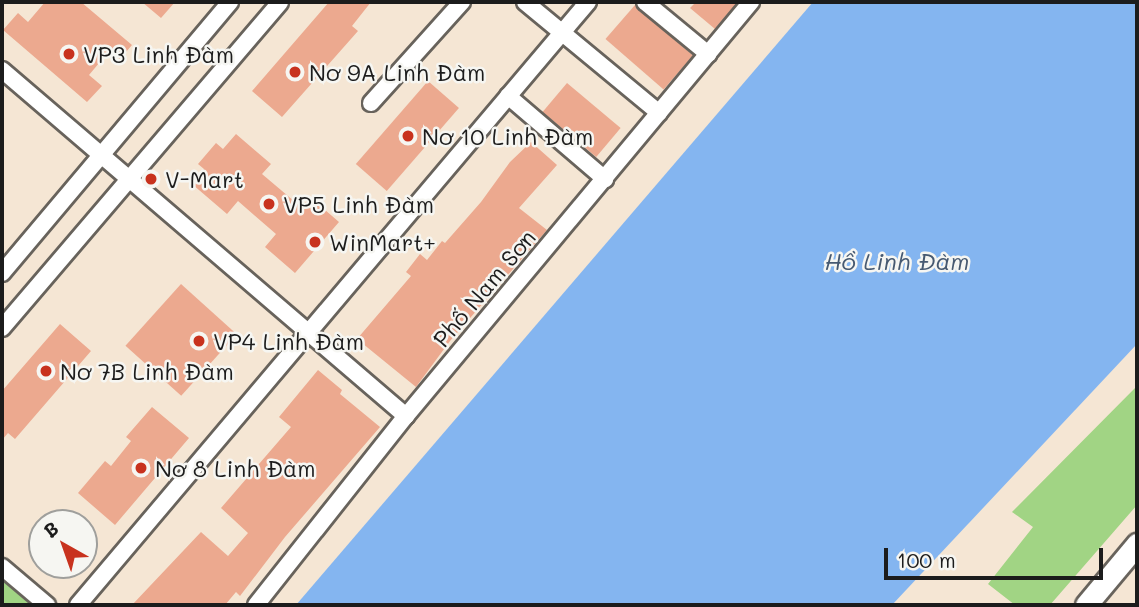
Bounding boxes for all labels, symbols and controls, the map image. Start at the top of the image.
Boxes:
place label: VP3 Linh Đàm [83,40,234,68]
marker: VP3 Linh Đàm [61,46,77,62]
place label: Nơ 9A Linh Đàm [309,58,485,86]
marker: Nơ 9A Linh Đàm [287,64,303,80]
place label: Nơ 10 Linh Đàm [422,122,593,150]
marker: Nơ 10 Linh Đàm [400,128,416,144]
place label: V-Mart [165,165,244,193]
marker: V-Mart [143,171,159,187]
place label: VP5 Linh Đàm [283,190,434,218]
marker: VP5 Linh Đàm [261,196,277,212]
street label: Phố Nam Sơn [427,224,541,352]
place label: WinMart+ [329,228,436,256]
marker: WinMart+ [307,234,323,250]
water label: Hồ Linh Đàm [824,247,970,275]
place label: VP4 Linh Đàm [213,327,364,355]
marker: VP4 Linh Đàm [191,333,207,349]
place label: Nơ 7B Linh Đàm [60,357,234,385]
marker: Nơ 7B Linh Đàm [38,363,54,379]
place label: Nơ 8 Linh Đàm [155,454,316,482]
marker: Nơ 8 Linh Đàm [133,460,149,476]
north arrow [28,509,98,579]
text: B [38,515,63,543]
scale bar [887,534,1106,578]
text: 100 m [897,546,956,573]

